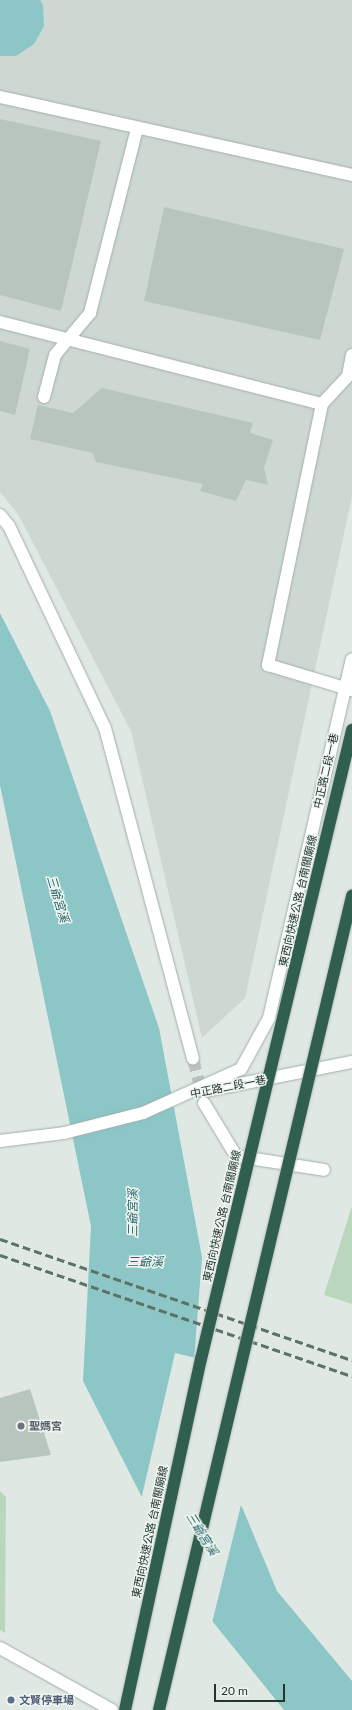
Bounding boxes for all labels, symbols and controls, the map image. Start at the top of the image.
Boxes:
street label: 中正路二段一巷 [311,732,341,810]
street label: 東西向快速公路 台南關廟線 [276,834,320,968]
water label: 三爺宮溪 [44,874,72,924]
street label: 中正路二段一巷 [189,1073,267,1101]
street label: 東西向快速公路 台南關廟線 [200,1149,244,1283]
water label: 三爺宮溪 [126,1189,140,1237]
water label: 三爺溪 [127,1255,163,1269]
place label: 聖媽宮 [29,1419,62,1433]
marker: 聖媽宮 [16,1421,26,1431]
street label: 東西向快速公路 台南關廟線 [130,1465,170,1599]
water label: 三爺宮溪 [183,1510,221,1558]
scale bar [216,1676,287,1702]
text: 20 m [221,1683,248,1698]
place label: 文賢停車場 [19,1693,74,1707]
marker: 文賢停車場 [6,1695,16,1705]

